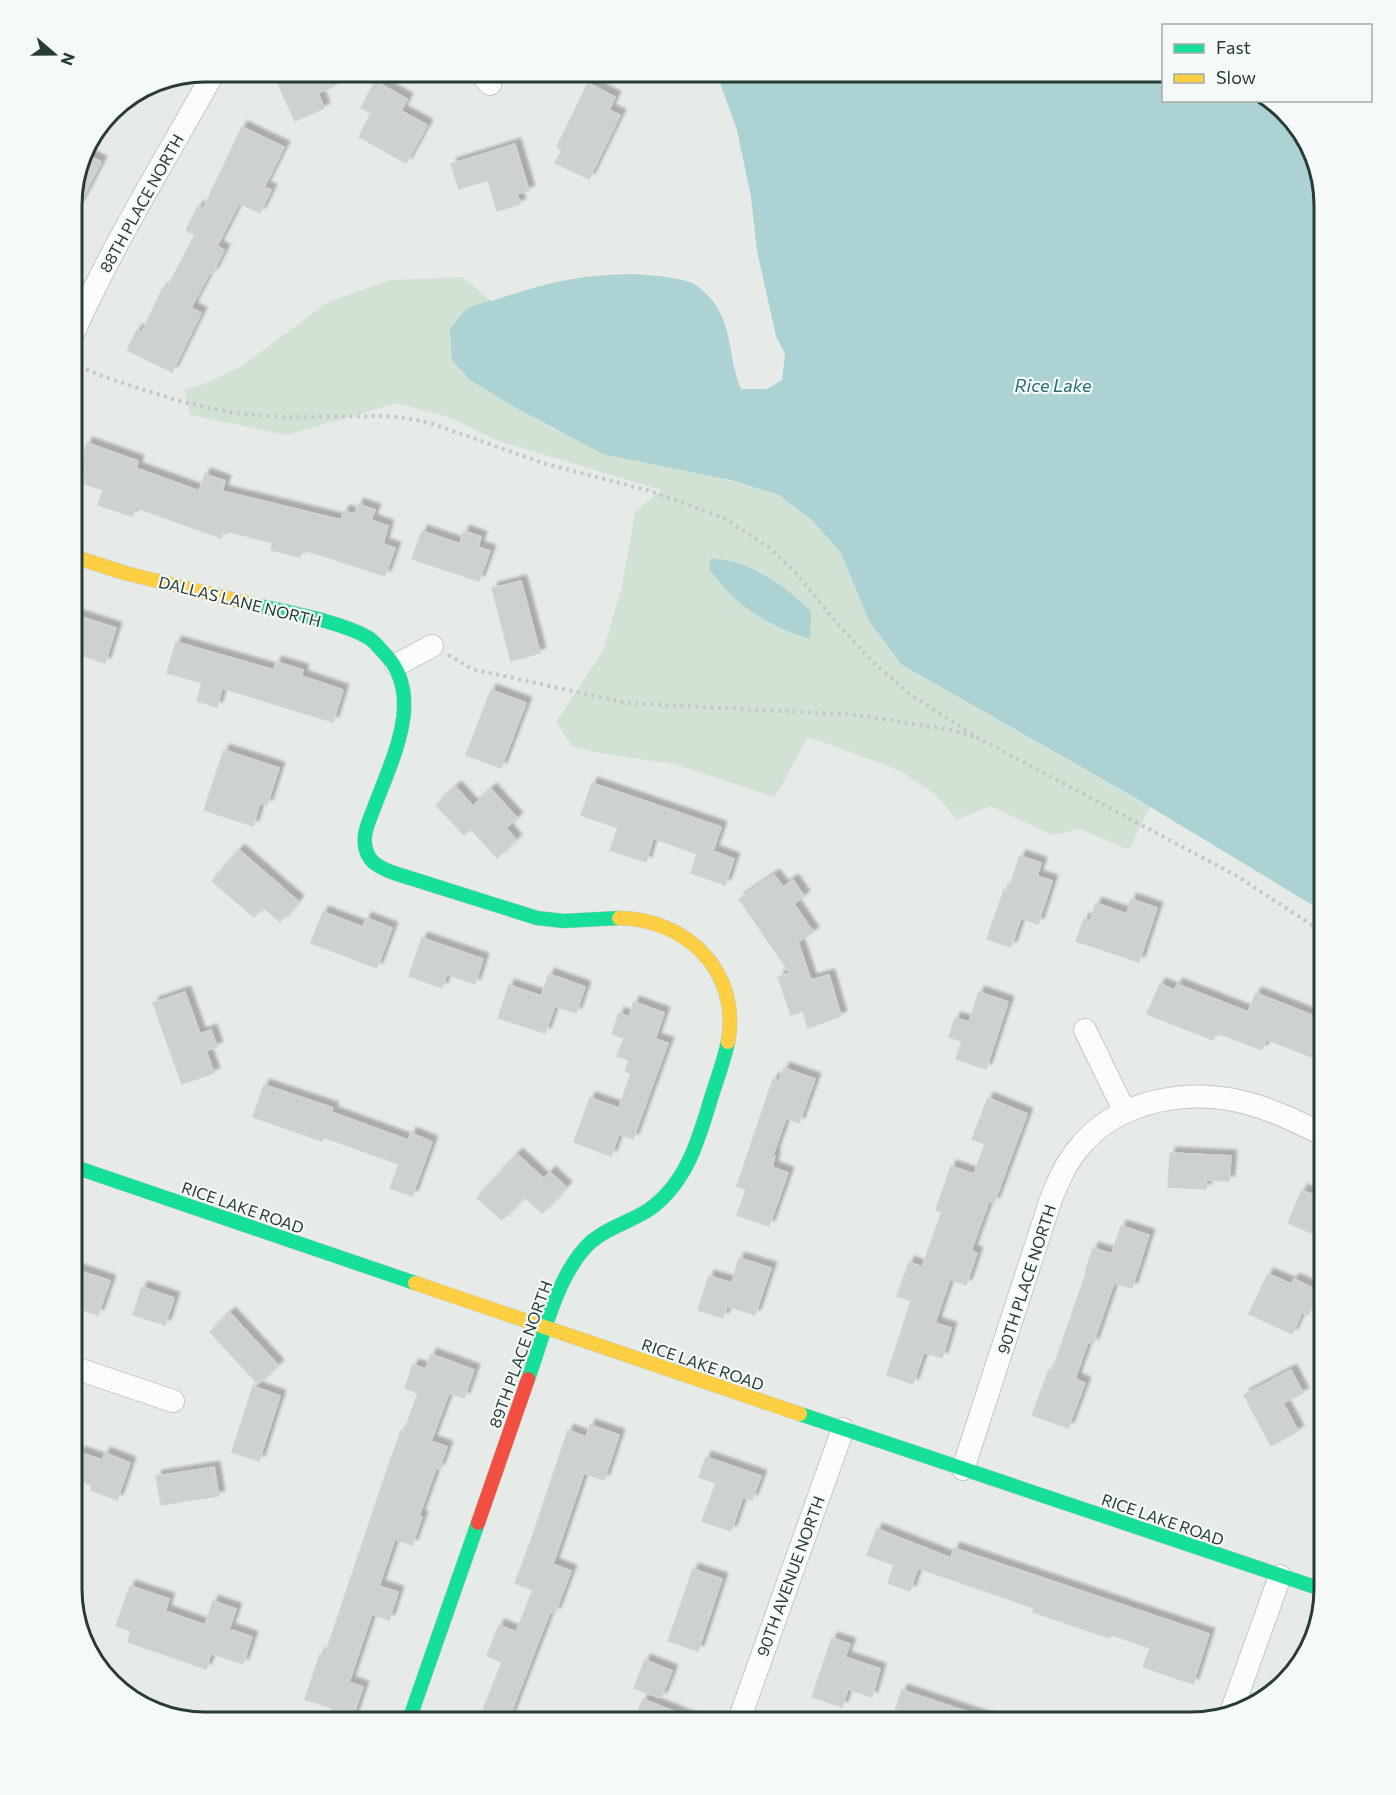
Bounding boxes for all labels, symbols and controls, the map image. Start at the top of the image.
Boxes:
north arrow [24,24,84,84]
legend [1162,24,1372,102]
text: Fast [1216,36,1251,58]
text: N [58,50,80,68]
text: Slow [1216,66,1256,88]
street label: 88TH PLACE NORTH [95,130,187,276]
water label: Rice Lake [1014,374,1092,396]
street label: DALLAS LANE NORTH [157,572,323,630]
street label: RICE LAKE ROAD [179,1177,307,1237]
street label: 90TH PLACE NORTH [993,1202,1059,1356]
street label: 89TH PLACE NORTH [485,1278,555,1430]
street label: RICE LAKE ROAD [639,1334,767,1394]
street label: RICE LAKE ROAD [1099,1489,1227,1549]
street label: 90TH AVENUE NORTH [752,1493,828,1659]

